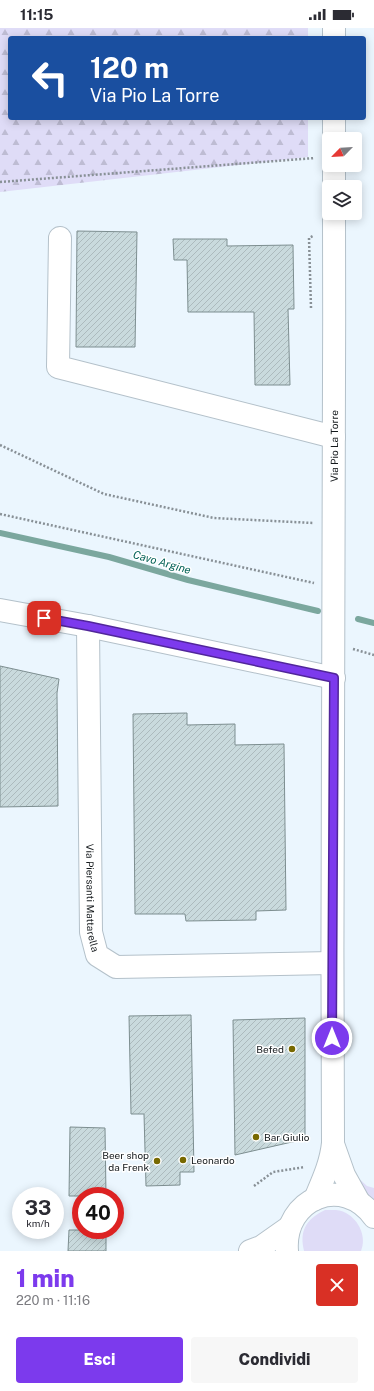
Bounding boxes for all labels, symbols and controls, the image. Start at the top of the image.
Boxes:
text: 11:15 [20,6,53,23]
text: 120 m [90,51,169,84]
icon: left [24,52,76,104]
text: Via Pio La Torre [90,85,219,106]
north arrow [322,132,362,172]
map controls [322,132,362,220]
button: layers [322,180,362,220]
street label: Via Pio La Torre [328,410,340,482]
water label: Cavo Argine [132,548,192,576]
pin [27,601,61,635]
icon: arrive [33,607,55,629]
street label: Via Piersanti Mattarella [84,844,102,953]
position arrow [311,1017,353,1059]
place label: Befed [256,1043,284,1055]
marker: Befed [287,1044,297,1054]
place label: Bar Giulio [264,1131,310,1143]
marker: Bar Giulio [251,1132,261,1142]
place label: Beer shop da Frenk [102,1149,149,1173]
place label: Leonardo [191,1154,235,1166]
marker: Leonardo [178,1155,188,1165]
marker: Beer shop da Frenk [152,1156,162,1166]
speed limit sign: 40 [72,1187,124,1239]
text: 33 [25,1196,51,1220]
text: km/h [26,1217,50,1229]
text: 1 min [16,1264,75,1292]
button: close [316,1264,358,1306]
text: 220 m · 11:16 [16,1293,90,1308]
button: Esci [16,1337,183,1383]
button: Condividi [191,1337,358,1383]

